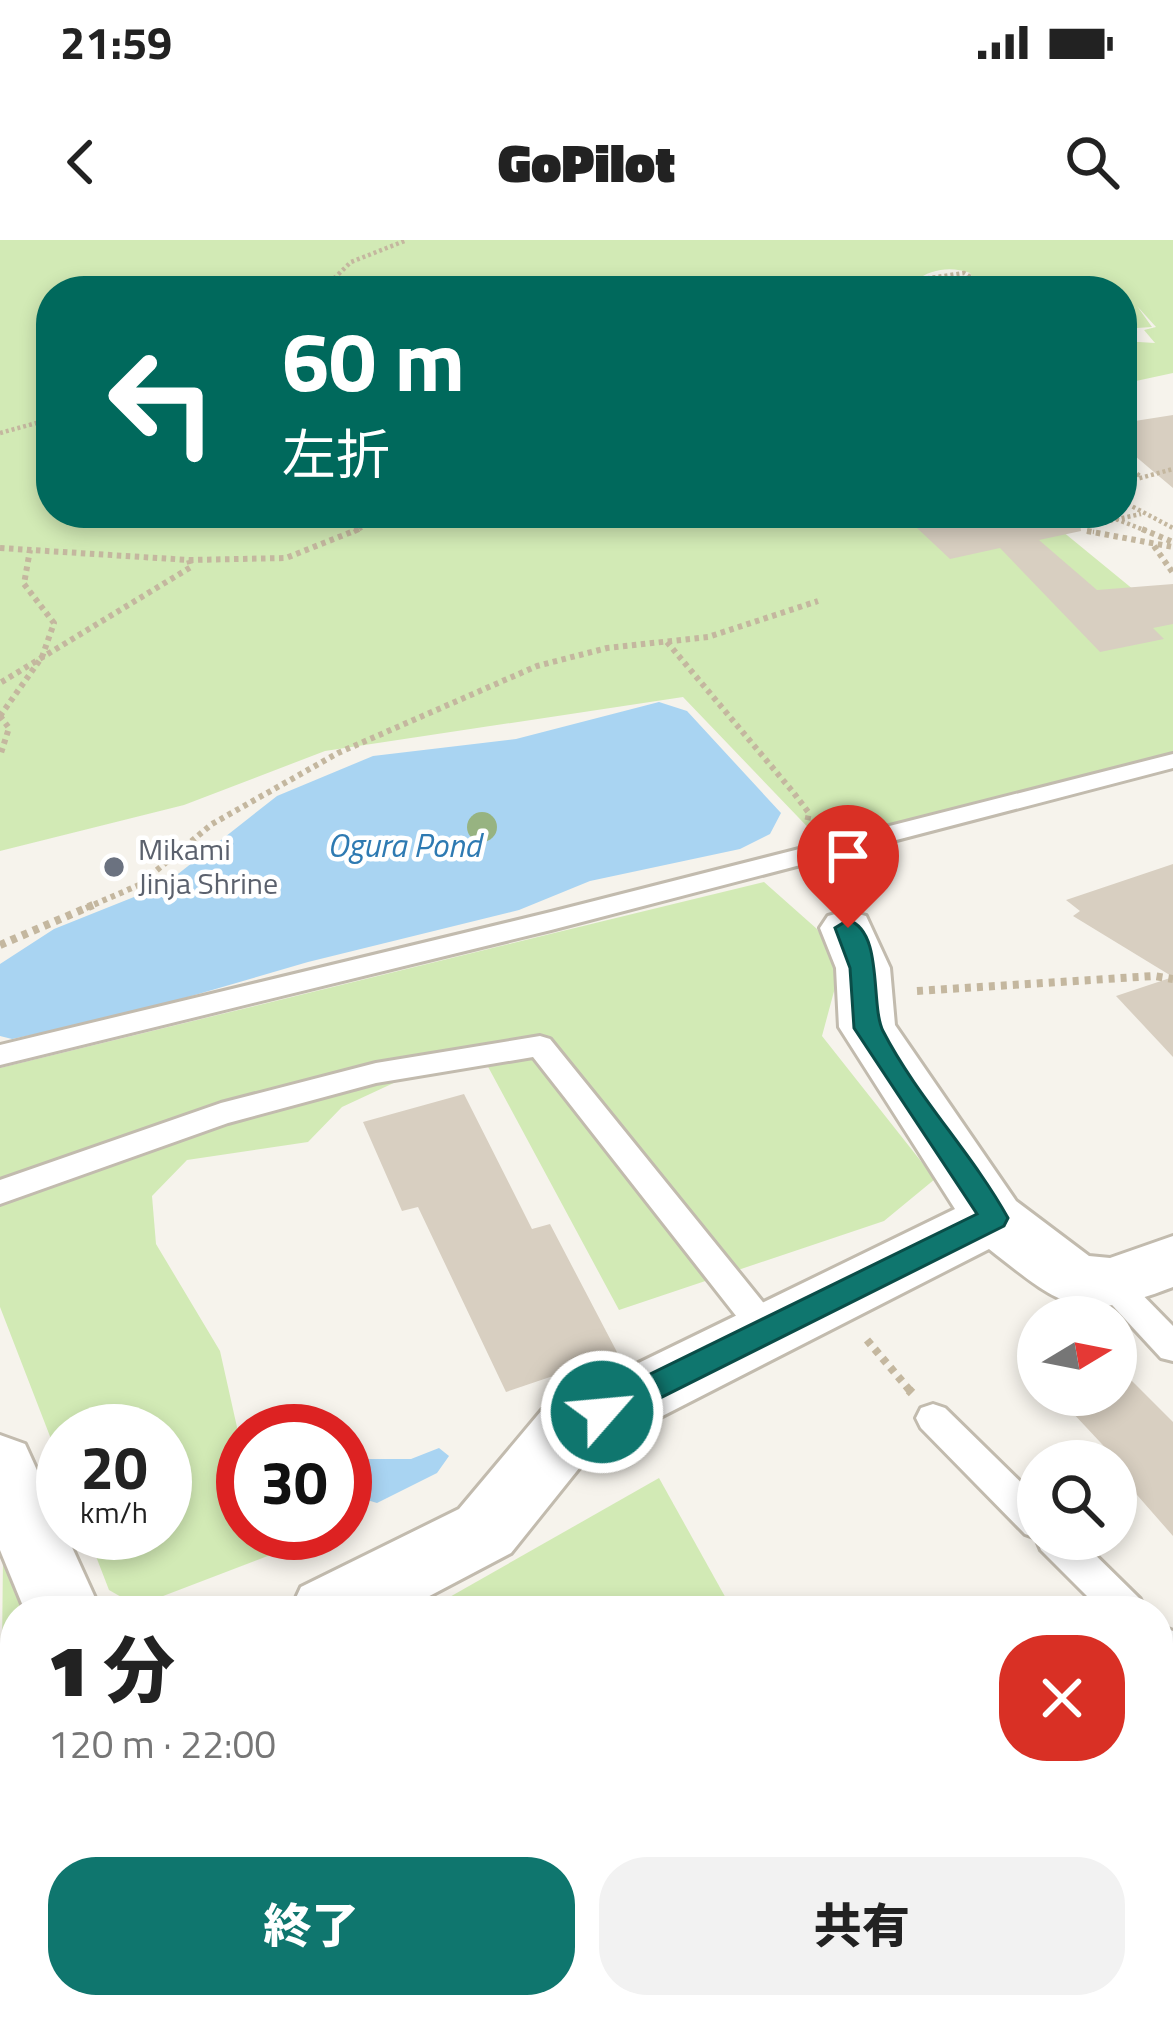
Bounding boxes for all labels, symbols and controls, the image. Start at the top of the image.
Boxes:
text: 21:59 [60,8,172,76]
text: GoPilot [498,121,675,203]
icon: back [48,129,114,195]
icon: search [1059,129,1125,195]
text: 60 m [282,296,465,424]
icon: left [84,324,240,480]
text: 左折 [282,413,390,495]
pin [797,805,899,928]
water label: Ogura Pond [327,820,484,870]
icon: arrive [815,823,881,889]
place label: Mikami Jinja Shrine [138,826,278,906]
marker: Mikami Jinja Shrine [101,854,127,880]
north arrow [1017,1296,1137,1416]
map controls [1017,1296,1137,1560]
position arrow [539,1349,665,1475]
speed limit sign: 30 [216,1404,372,1560]
text: 20 [80,1421,148,1512]
button: search [1017,1440,1137,1560]
text: km/h [80,1489,148,1535]
text: 1 分 [48,1614,175,1724]
button: close [999,1635,1125,1761]
text: 120 m · 22:00 [48,1714,276,1773]
button: 終了 [48,1857,575,1995]
button: 共有 [599,1857,1125,1995]

